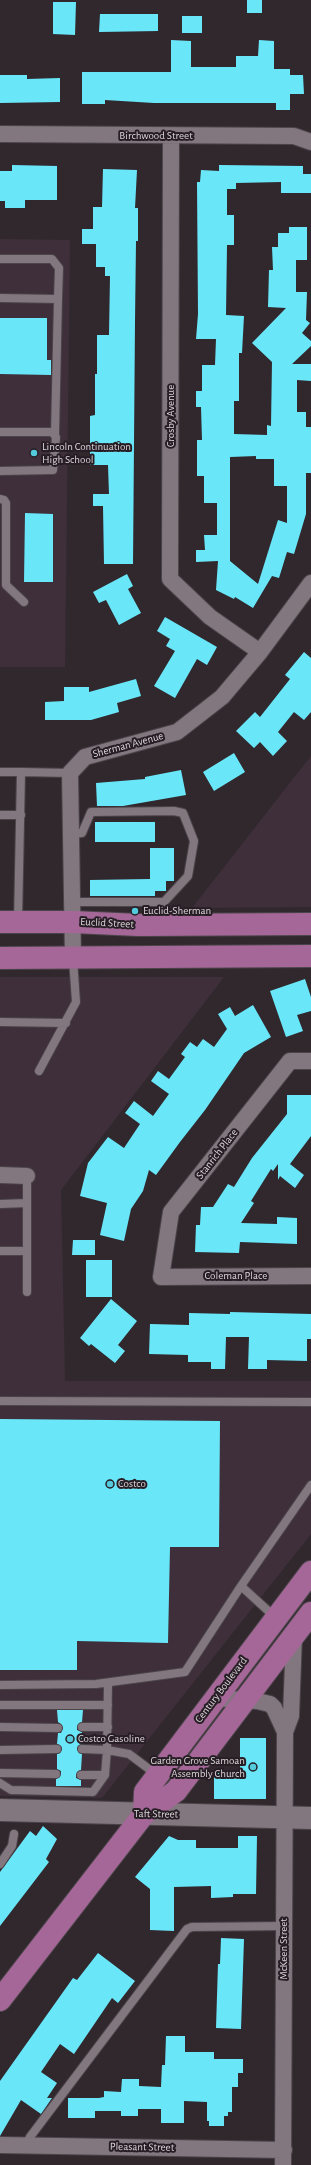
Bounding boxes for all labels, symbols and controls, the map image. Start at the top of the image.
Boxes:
street label: Birchwood Street [119,129,193,143]
street label: Crosby Avenue [164,385,178,447]
place label: Lincoln Continuation High School [42,440,131,466]
marker: Lincoln Continuation High School [29,448,39,458]
street label: Sherman Avenue [91,729,165,761]
place label: Euclid-Sherman [143,904,211,918]
marker: Euclid-Sherman [130,906,140,916]
street label: Euclid Street [80,915,134,931]
street label: Stanrich Place [193,1126,241,1182]
street label: Coleman Place [205,1269,267,1283]
place label: Costco [118,1477,146,1491]
marker: Costco [105,1479,115,1489]
street label: Century Boulevard [192,1655,250,1725]
place label: Costco Gasoline [78,1732,145,1746]
marker: Costco Gasoline [65,1734,75,1744]
place label: Garden Grove Samoan Assembly Church [150,1754,245,1780]
marker: Garden Grove Samoan Assembly Church [248,1762,258,1772]
street label: Taft Street [134,1807,178,1821]
street label: McKeen Street [277,1918,291,1980]
street label: Pleasant Street [110,2140,174,2154]

